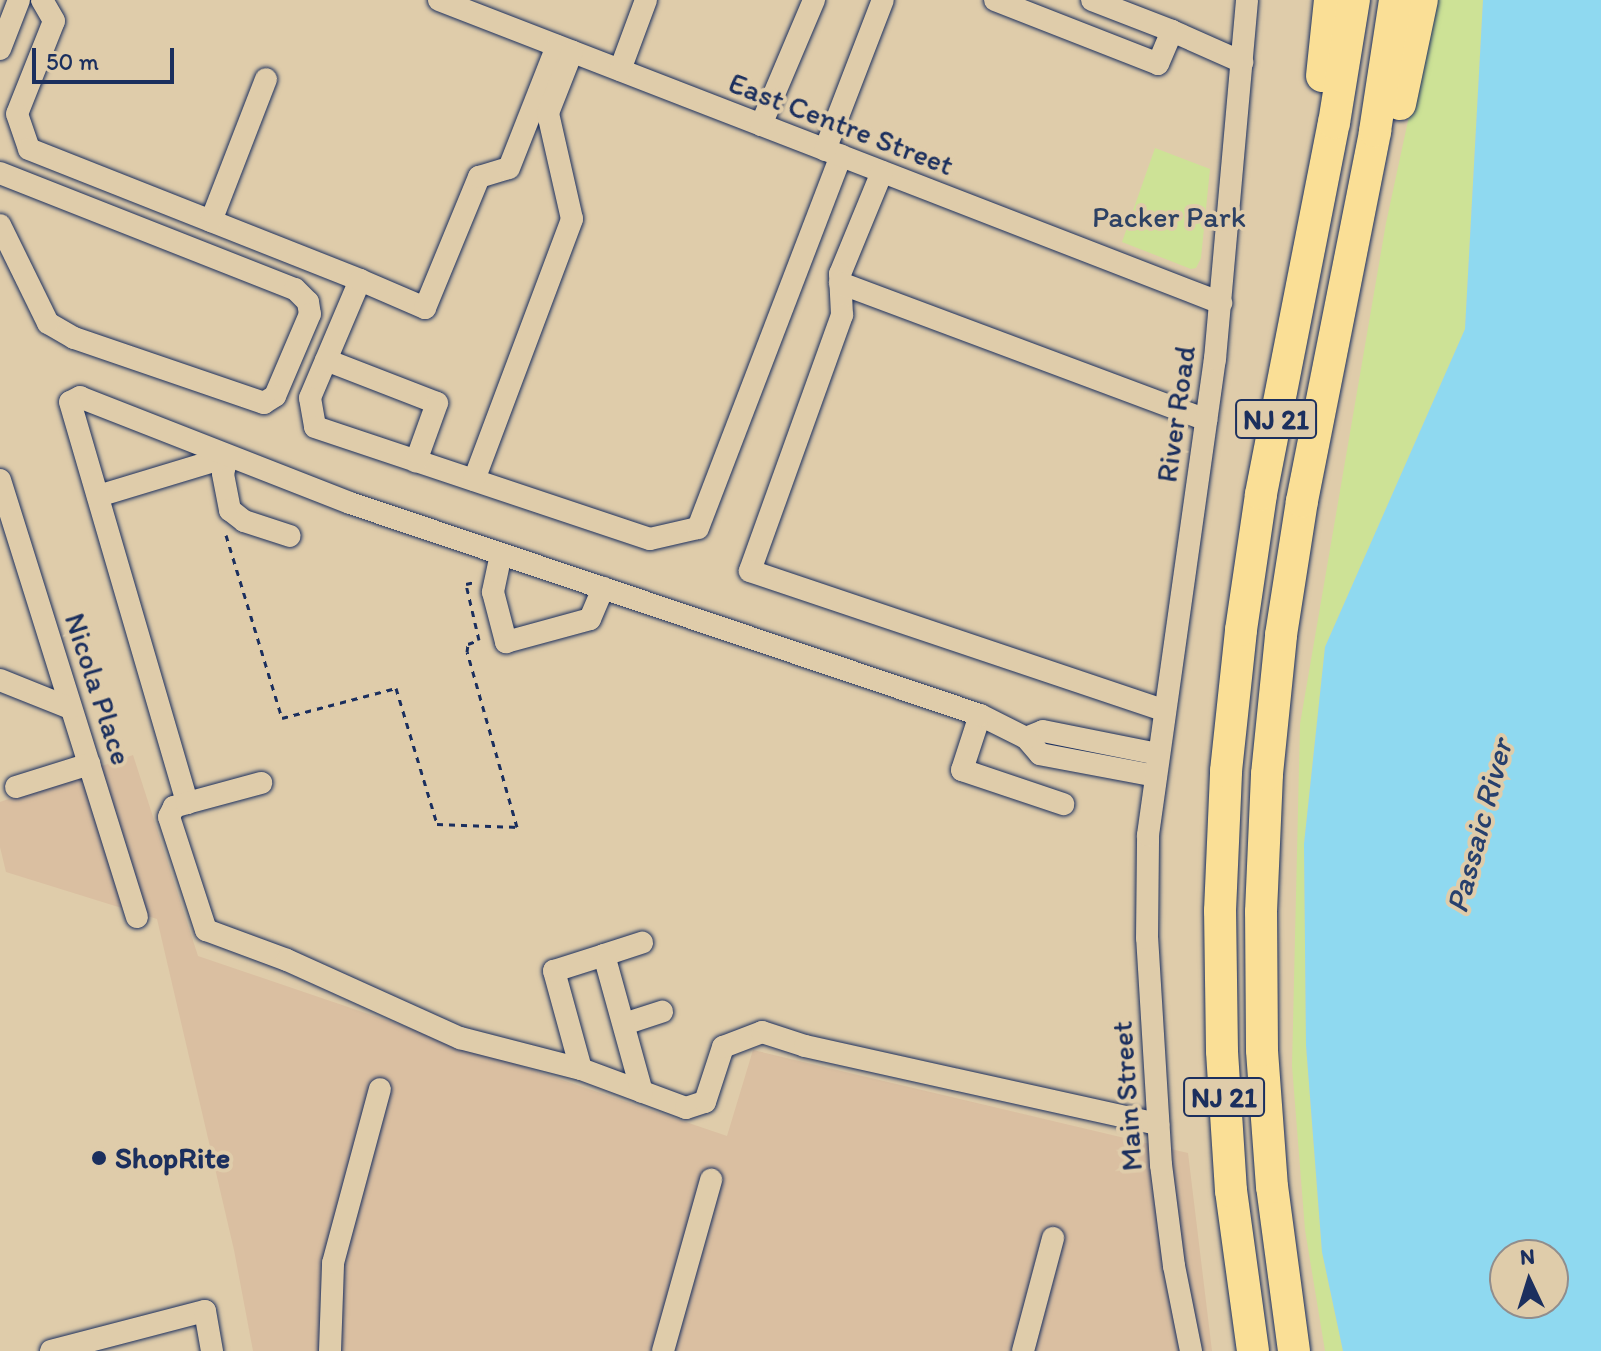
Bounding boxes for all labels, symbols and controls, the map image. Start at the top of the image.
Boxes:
scale bar [36,32,178,82]
text: 50 m [46,47,99,76]
street label: East Centre Street [724,65,958,183]
park label: Packer Park [1092,199,1246,235]
street label: River Road [1149,344,1203,484]
road number: NJ 21 [1234,395,1318,443]
street label: Nicola Place [57,609,139,769]
water label: Passaic River [1437,735,1521,917]
street label: Main Street [1104,1020,1150,1172]
road number: NJ 21 [1182,1073,1266,1121]
place label: ShopRite [115,1140,230,1176]
marker: ShopRite [90,1149,108,1167]
north arrow [1489,1239,1569,1319]
text: N [1519,1243,1536,1271]

